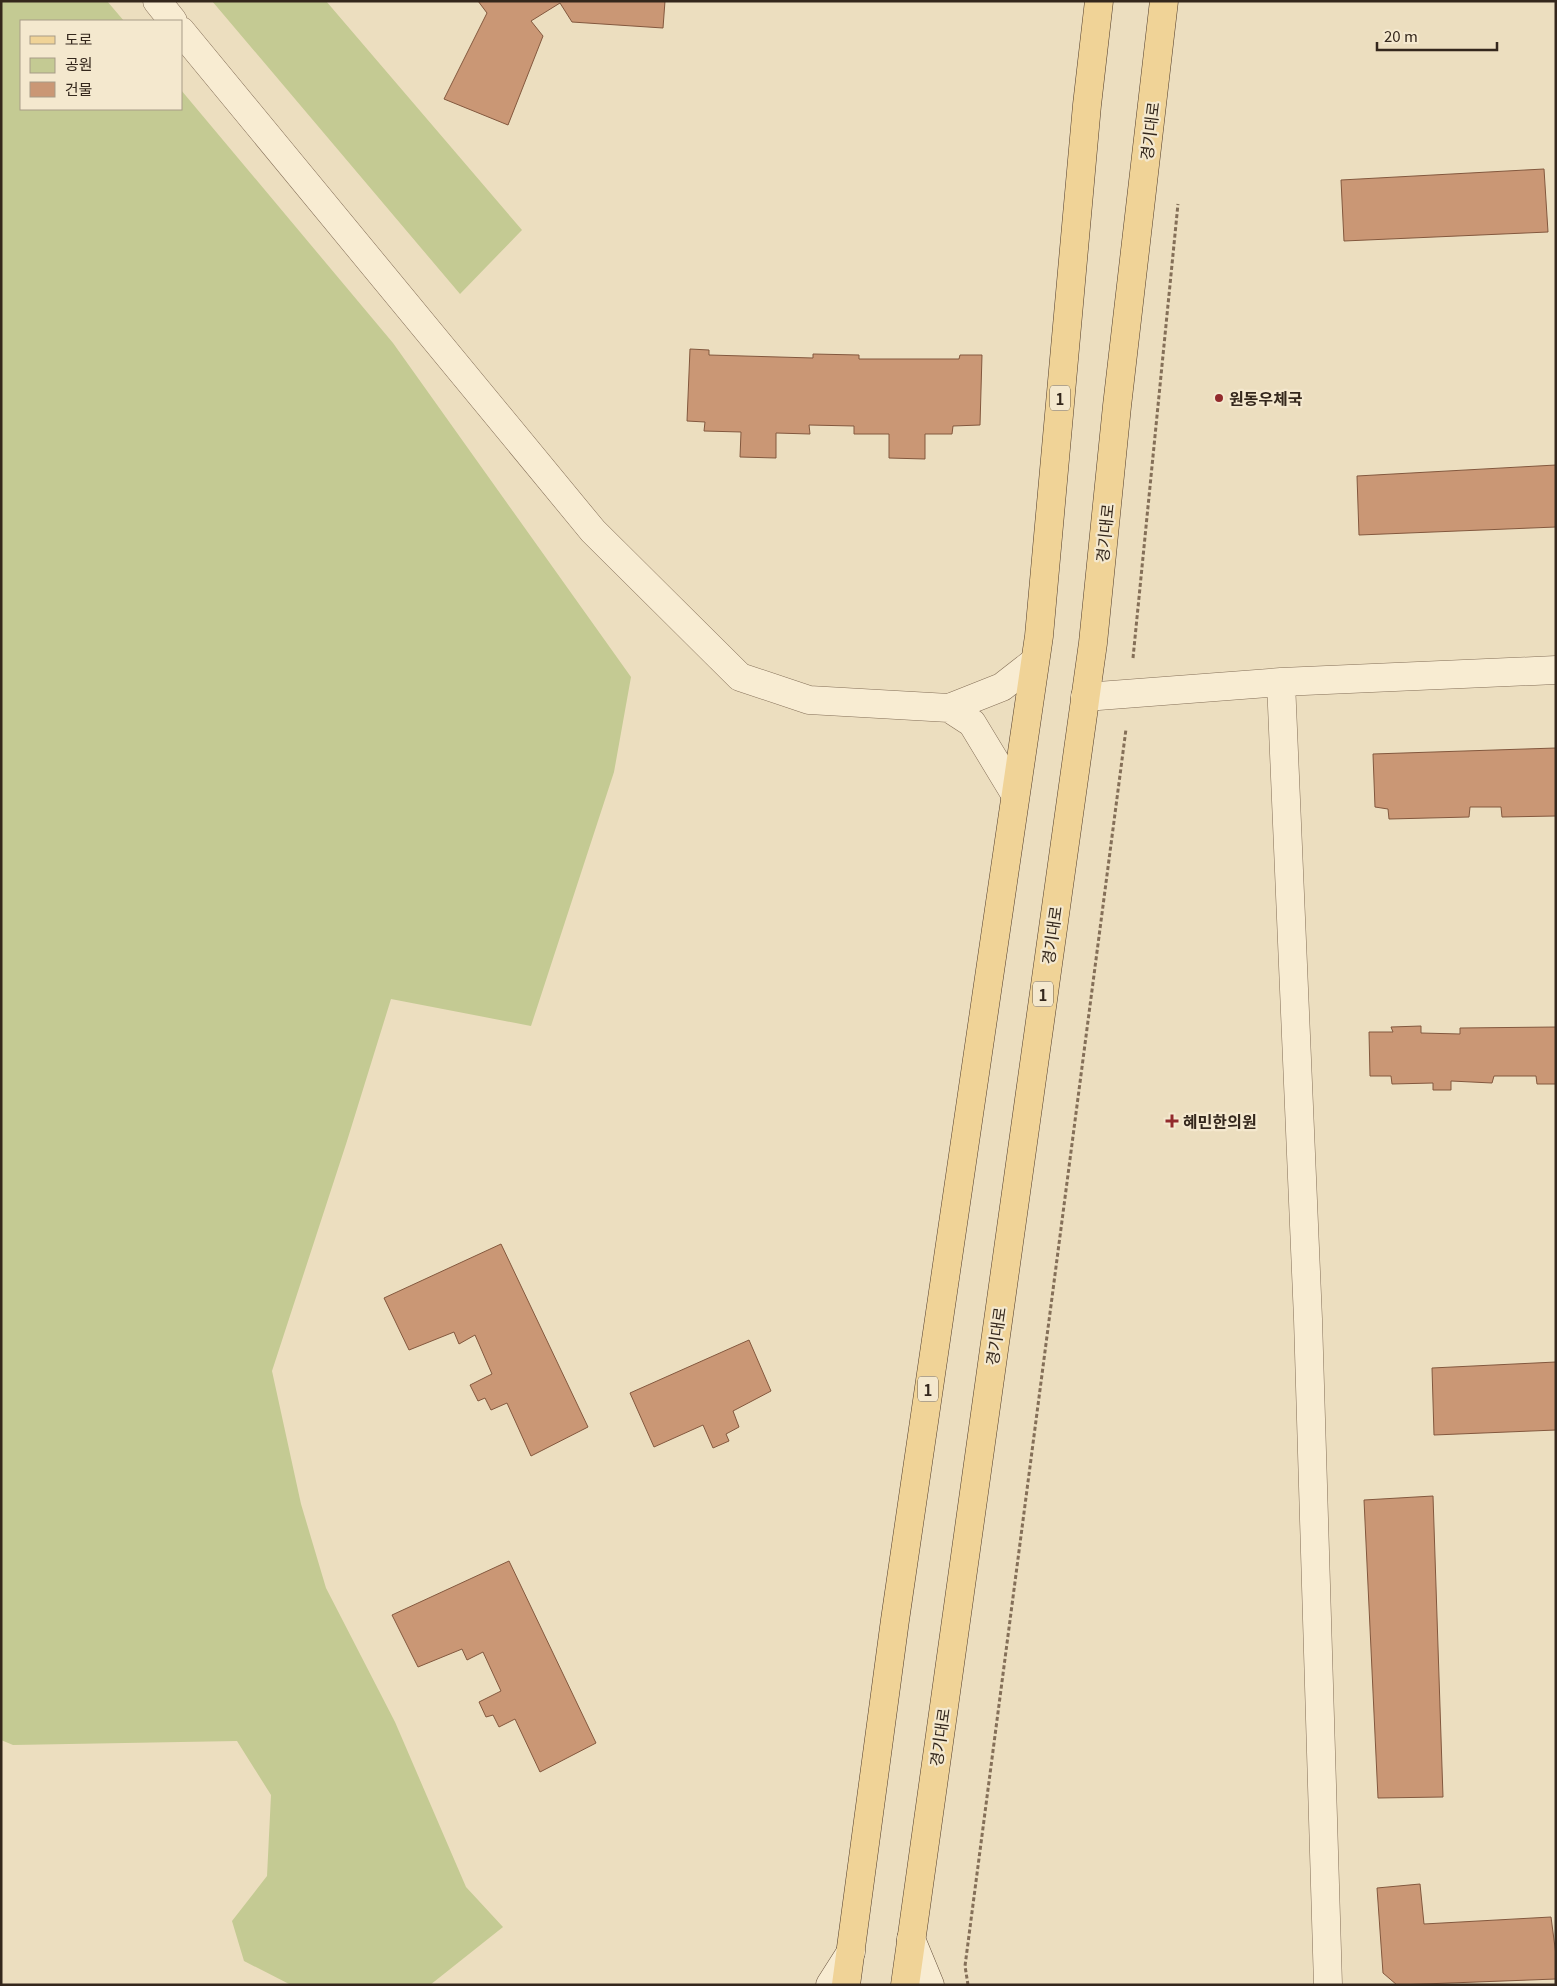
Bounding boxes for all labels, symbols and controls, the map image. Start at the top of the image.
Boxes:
legend [20,20,182,110]
scale bar [1377,20,1497,52]
text: 20 m [1384,25,1418,46]
text: 도로 [65,28,93,49]
text: 공원 [65,53,93,74]
text: 건물 [65,78,93,99]
street label: 경기대로 [1134,100,1165,162]
road number: 1 [1050,386,1070,410]
place label: 원동우체국 [1229,386,1303,410]
marker: 원동우체국 [1213,392,1225,404]
street label: 경기대로 [1089,502,1119,564]
street label: 경기대로 [1035,904,1067,966]
road number: 1 [1033,982,1053,1006]
place label: 혜민한의원 [1183,1109,1257,1133]
marker: 혜민한의원 [1165,1114,1179,1128]
street label: 경기대로 [979,1305,1011,1367]
road number: 1 [918,1376,938,1402]
street label: 경기대로 [923,1706,955,1768]

